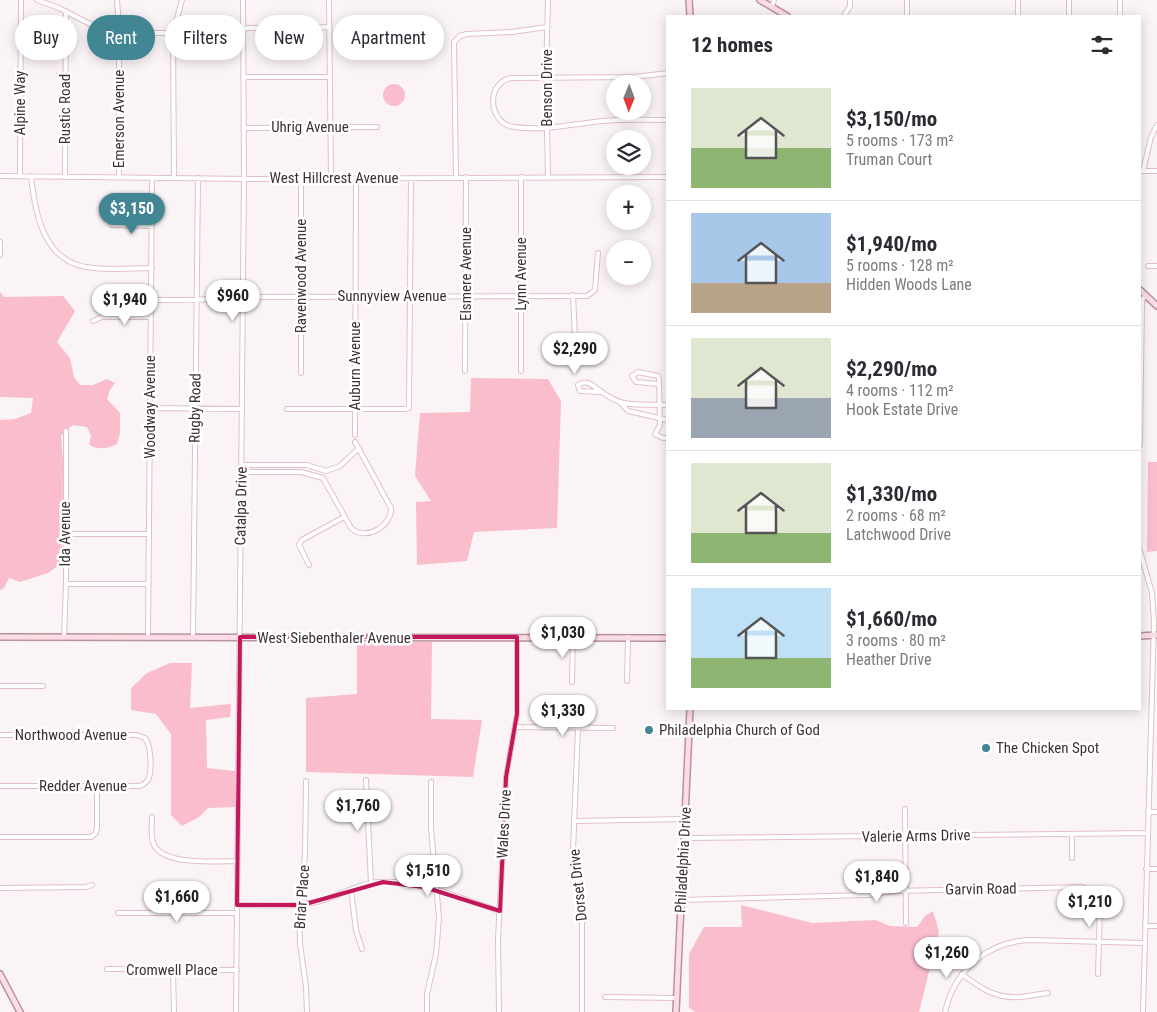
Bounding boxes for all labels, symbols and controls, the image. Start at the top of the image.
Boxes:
chip: Buy [15,15,77,60]
chip: Rent [87,15,155,60]
chip: Filters [165,15,245,60]
chip: New [255,15,323,60]
chip: Apartment [333,15,444,60]
icon: filters [1088,31,1116,59]
text: 12 homes [691,33,773,57]
street label: Benson Drive [538,49,556,127]
street label: Alpine Way [11,70,29,136]
street label: Emerson Avenue [110,70,128,168]
street label: Rustic Road [56,74,74,144]
north arrow [606,75,651,120]
map controls [606,75,651,285]
text: $3,150/mo [846,107,937,131]
icon: home [731,108,791,168]
street label: Uhrig Avenue [271,118,349,136]
button: layers [606,130,651,175]
text: 5 rooms · 173 m² [846,131,954,150]
text: Truman Court [846,150,932,169]
street label: West Hillcrest Avenue [270,169,398,187]
button: + [606,185,651,230]
pin: $3,150 [91,192,173,235]
text: $3,150 [110,199,154,218]
street label: Ravenwood Avenue [292,219,310,333]
street label: Elsmere Avenue [457,227,475,321]
text: $1,940/mo [846,232,937,256]
icon: home [731,233,791,293]
street label: Lynn Avenue [512,237,530,311]
button: − [606,240,651,285]
text: 5 rooms · 128 m² [846,256,954,275]
text: Hidden Woods Lane [846,275,972,294]
pin: $960 [203,280,263,322]
pin: $1,940 [84,284,166,326]
text: $960 [217,286,249,305]
street label: Sunnyview Avenue [337,287,447,305]
text: $1,940 [103,290,147,309]
street label: Auburn Avenue [346,322,364,410]
pin: $2,290 [534,332,616,375]
text: $2,290 [553,339,597,358]
street label: Woodway Avenue [141,355,159,459]
text: $2,290/mo [846,357,937,381]
icon: home [731,358,791,418]
street label: Rugby Road [185,373,205,443]
text: 4 rooms · 112 m² [846,381,954,400]
text: Hook Estate Drive [846,400,958,419]
street label: Catalpa Drive [231,466,251,546]
text: $1,330/mo [846,482,937,506]
icon: home [731,483,791,543]
street label: Ida Avenue [56,501,74,567]
text: 2 rooms · 68 m² [846,506,946,525]
text: Latchwood Drive [846,525,951,544]
text: $1,660/mo [846,607,937,631]
icon: home [731,608,791,668]
pin: $1,030 [522,616,604,659]
text: $1,030 [541,623,585,642]
street label: West Siebenthaler Avenue [257,629,411,647]
text: 3 rooms · 80 m² [846,631,946,650]
text: Heather Drive [846,650,932,669]
pin: $1,330 [522,694,604,737]
text: $1,330 [541,701,585,720]
place label: Philadelphia Church of God [659,721,820,739]
marker: Philadelphia Church of God [643,724,655,736]
street label: Northwood Avenue [15,726,127,744]
place label: The Chicken Spot [996,739,1099,757]
marker: The Chicken Spot [980,742,992,754]
street label: Redder Avenue [39,777,127,795]
street label: Wales Drive [493,789,515,859]
pin: $1,760 [317,790,399,832]
text: $1,760 [336,796,380,815]
street label: Philadelphia Drive [671,807,695,913]
street label: Valerie Arms Drive [861,826,971,846]
street label: Dorset Drive [565,848,591,922]
pin: $1,510 [387,854,469,897]
pin: $1,840 [836,860,918,903]
text: $1,510 [406,861,450,880]
street label: Briar Place [291,864,313,930]
text: $1,840 [855,867,899,886]
street label: Garvin Road [945,879,1017,899]
pin: $1,660 [136,880,218,923]
pin: $1,210 [1049,886,1131,928]
text: $1,660 [155,887,199,906]
text: $1,210 [1068,892,1112,911]
pin: $1,260 [906,936,988,979]
text: $1,260 [925,943,969,962]
street label: Cromwell Place [126,961,218,979]

